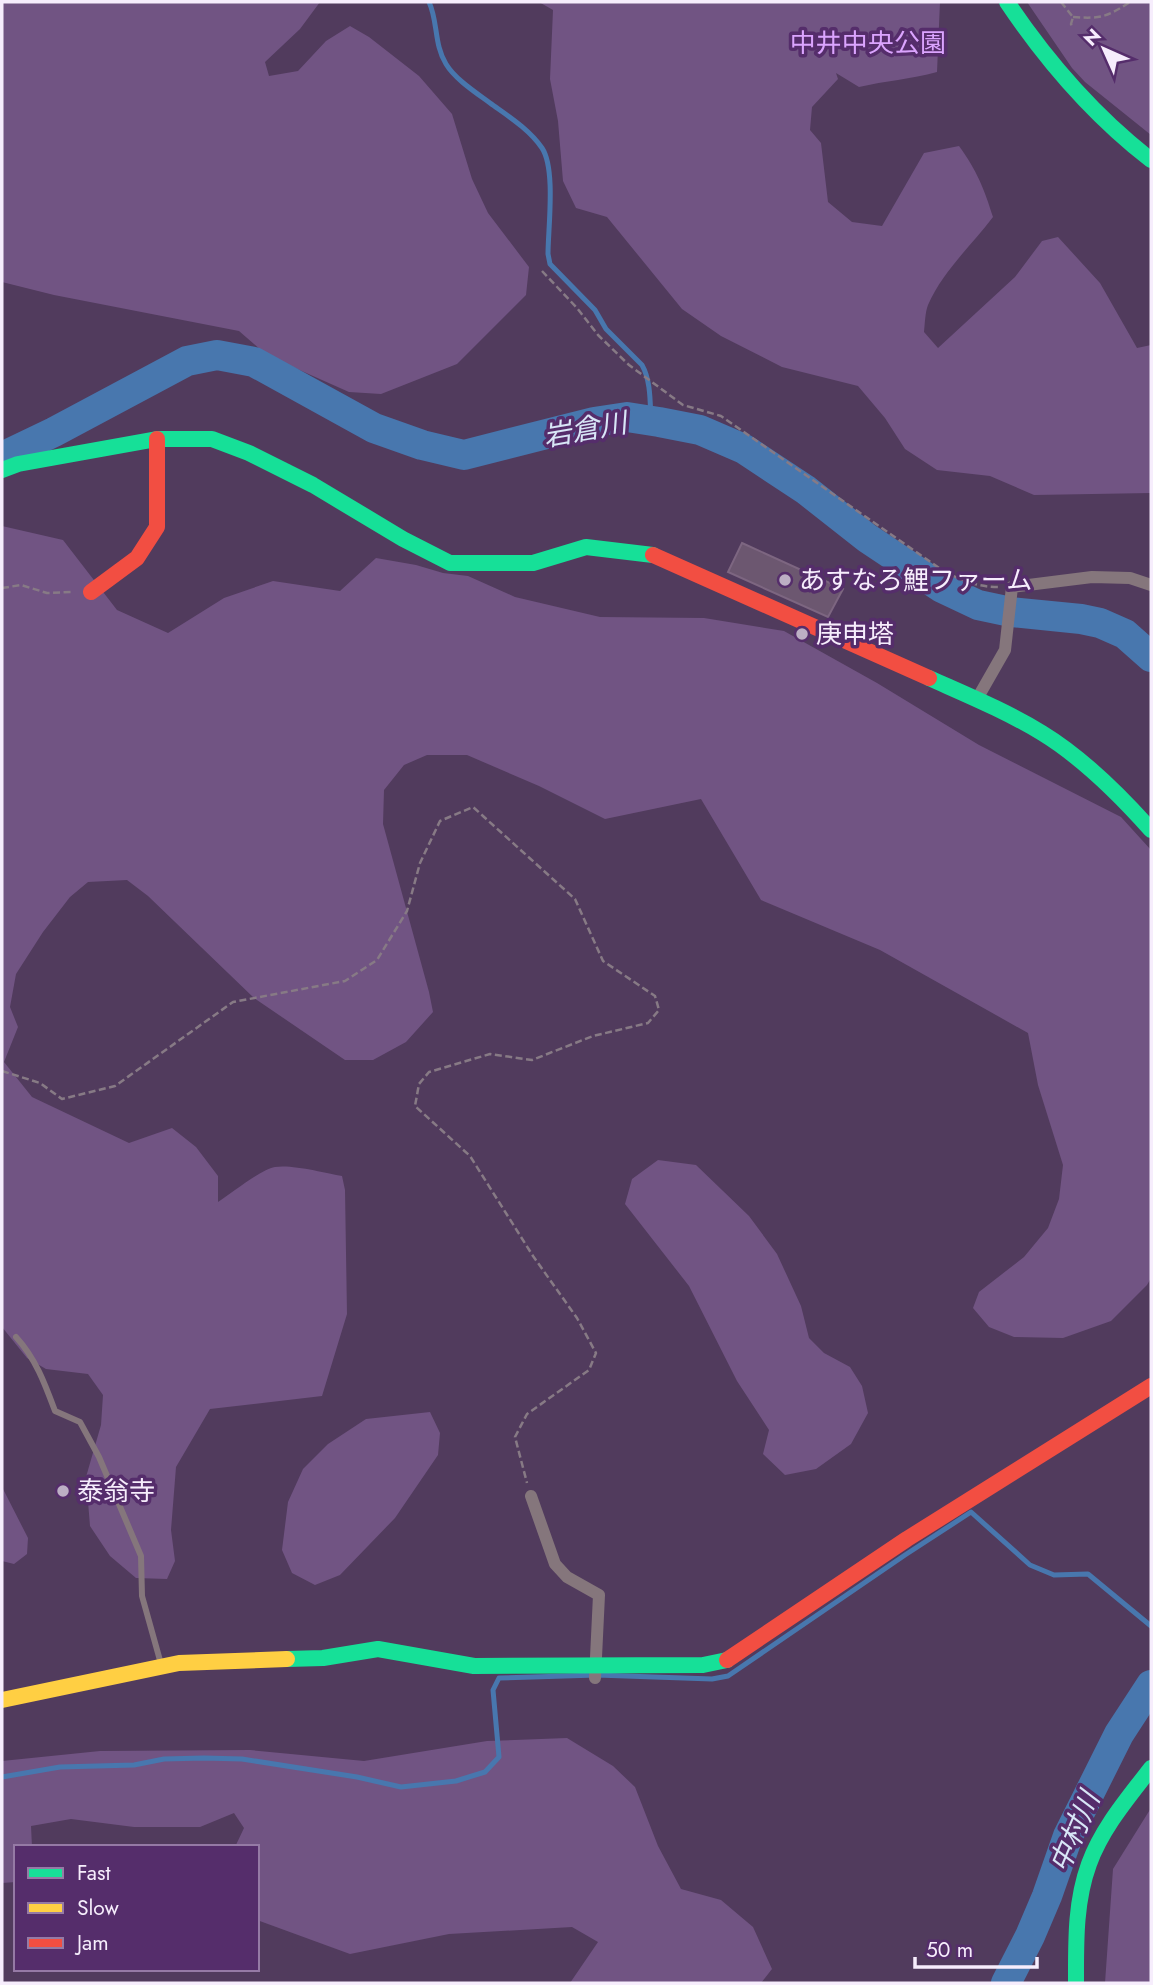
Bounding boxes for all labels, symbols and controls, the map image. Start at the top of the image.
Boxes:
north arrow [1069,14,1139,84]
text: N [1077,22,1107,52]
park label: 中井中央公園 [790,24,946,62]
water label: 岩倉川 [540,401,633,457]
place label: あすなろ鯉ファーム [799,561,1032,599]
marker: あすなろ鯉ファーム [777,572,793,588]
place label: 庚申塔 [816,615,894,653]
marker: 庚申塔 [794,626,810,642]
place label: 泰翁寺 [77,1472,155,1510]
marker: 泰翁寺 [55,1483,71,1499]
water label: 中村川 [1039,1783,1111,1879]
legend [14,1845,259,1971]
text: Fast [77,1858,110,1888]
text: Slow [77,1893,119,1923]
scale bar [915,1926,1038,1970]
text: Jam [74,1928,109,1958]
text: 50 m [926,1935,973,1965]

